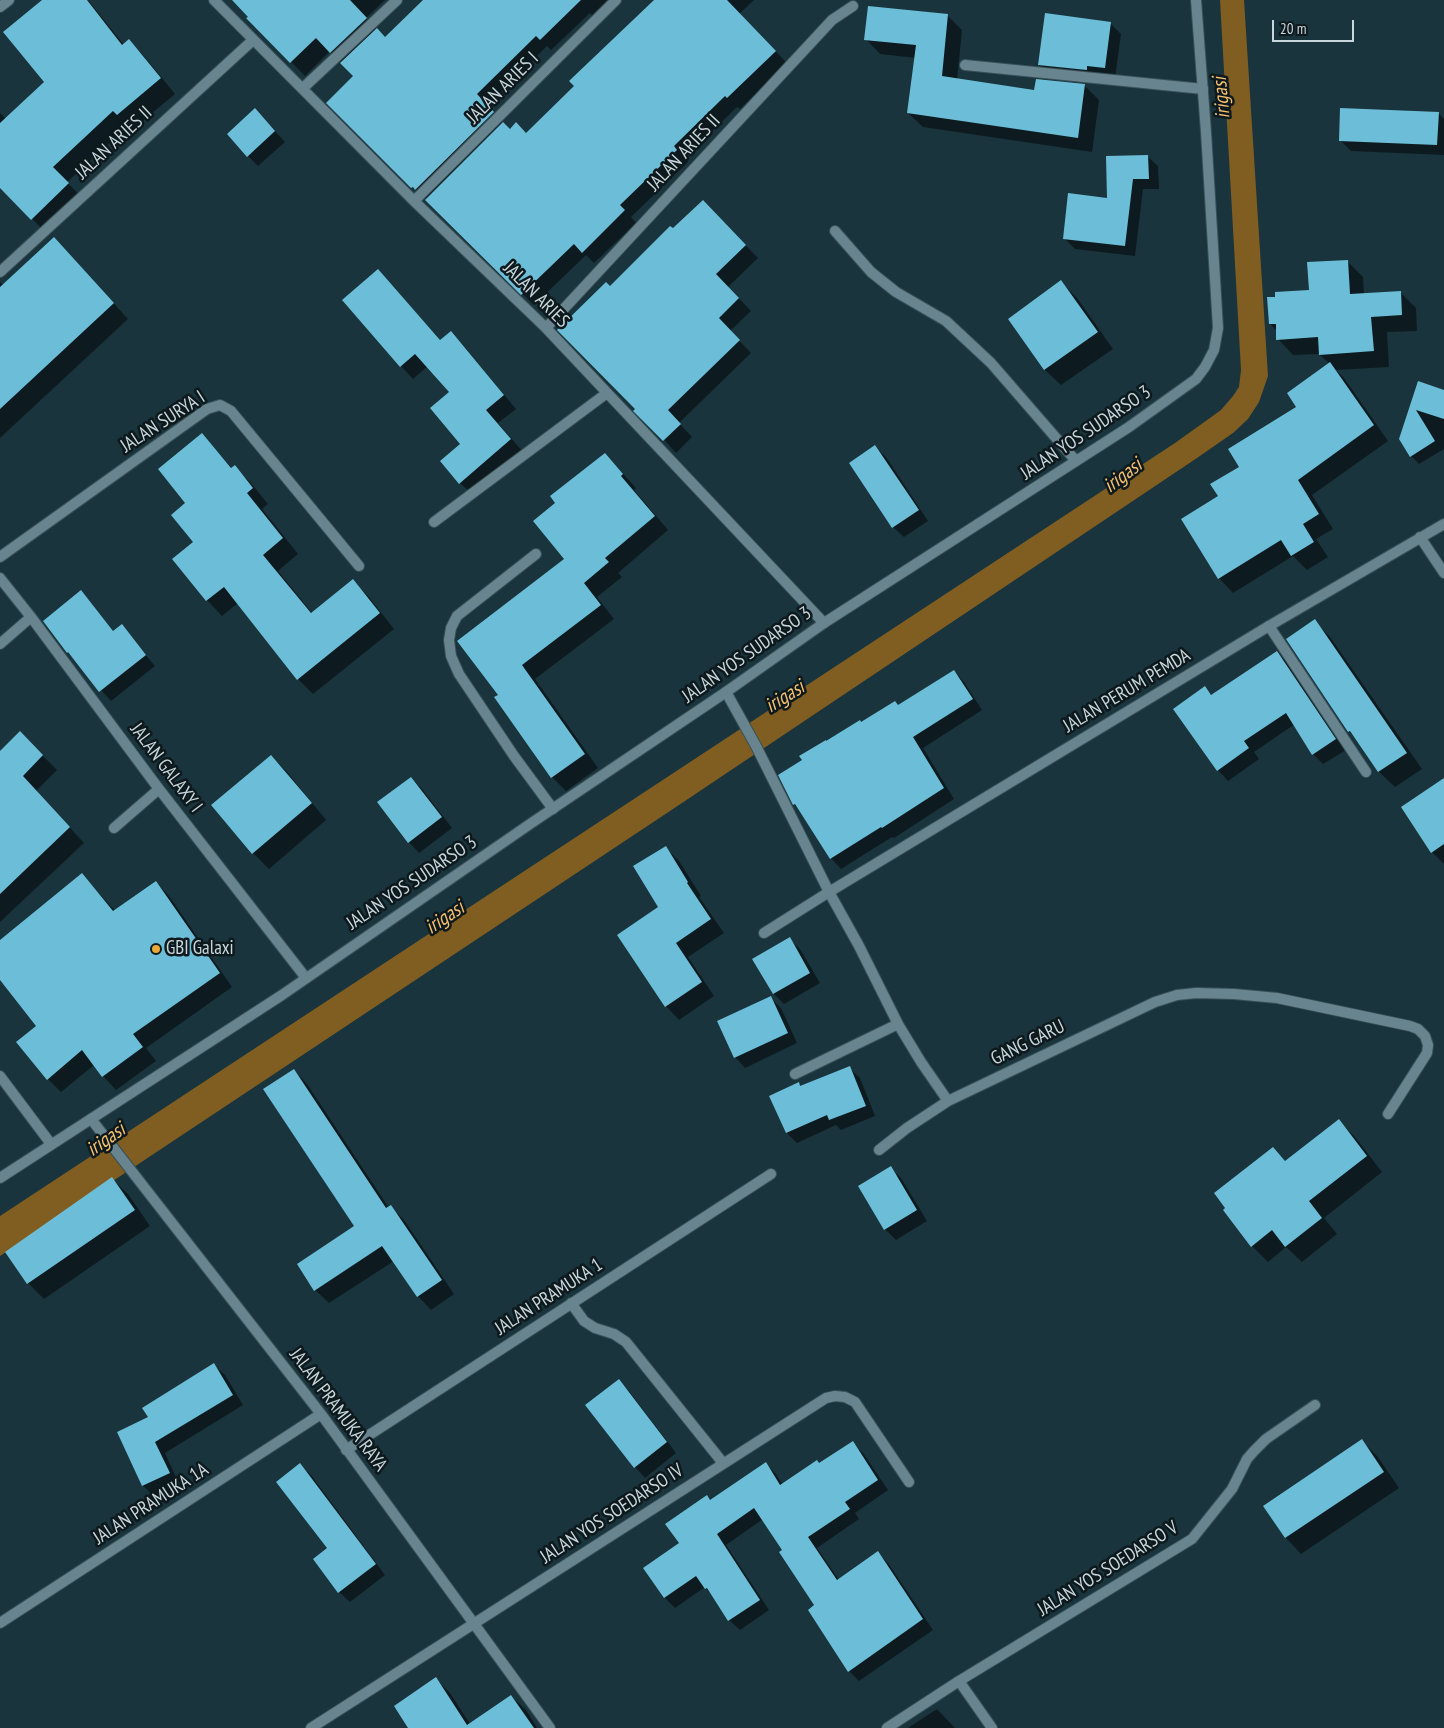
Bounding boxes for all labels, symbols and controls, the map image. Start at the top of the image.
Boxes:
scale bar [1274,10,1356,42]
text: 20 m [1280,19,1306,38]
street label: JALAN ARIES I [462,47,544,129]
water label: irigasi [1208,76,1236,120]
street label: JALAN ARIES II [71,102,157,184]
street label: JALAN ARIES II [643,110,725,196]
street label: JALAN ARIES [498,257,574,333]
street label: JALAN YOS SUDARSO 3 [1017,381,1155,485]
street label: JALAN SURYA I [117,386,209,458]
water label: irigasi [1099,454,1147,498]
street label: JALAN YOS SUDARSO 3 [678,602,816,708]
street label: JALAN PERUM PEMDA [1059,644,1195,738]
water label: irigasi [761,676,809,718]
street label: JALAN GALAXY I [125,719,207,817]
street label: JALAN YOS SUDARSO 3 [343,831,481,935]
water label: irigasi [421,896,469,940]
place label: GBI Galaxi [166,938,234,960]
marker: GBI Galaxi [150,943,162,955]
street label: GANG GARU [987,1015,1069,1071]
water label: irigasi [82,1118,130,1162]
street label: JALAN PRAMUKA 1 [491,1254,607,1340]
street label: JALAN PRAMUKA RAYA [284,1344,392,1476]
street label: JALAN PRAMUKA 1A [89,1458,213,1550]
street label: JALAN YOS SOEDARSO IV [536,1459,688,1569]
street label: JALAN YOS SOEDARSO V [1034,1517,1182,1621]

